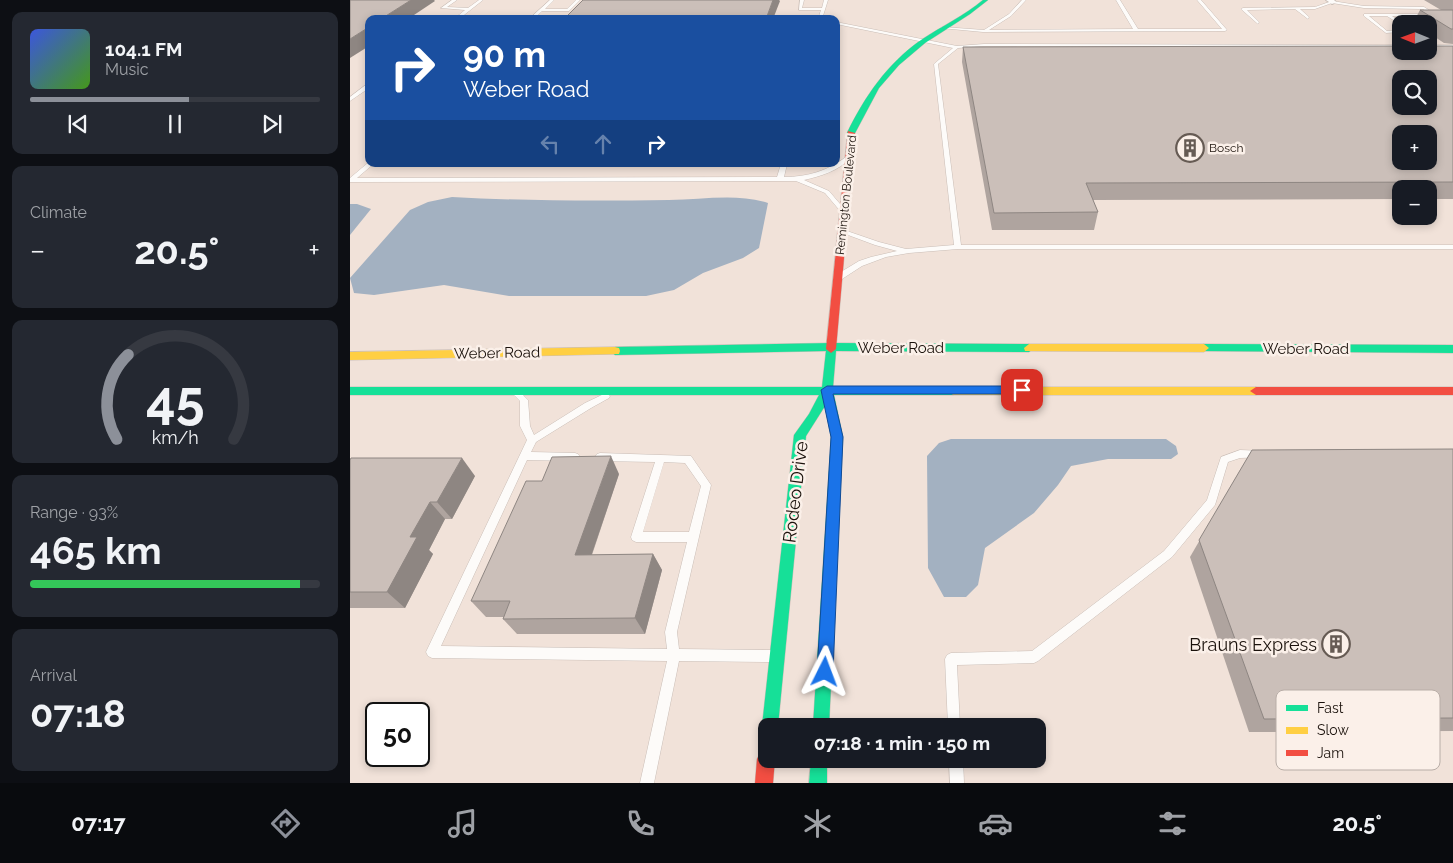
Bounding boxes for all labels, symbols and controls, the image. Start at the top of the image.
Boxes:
north arrow [1392,15,1438,60]
map controls [1392,15,1437,225]
text: 90 m [463,34,546,75]
icon: right [380,35,445,100]
text: 104.1 FM [105,38,182,60]
text: Music [105,60,149,79]
button: search [1392,70,1437,115]
text: Weber Road [463,76,590,102]
icon: previous [64,110,92,138]
icon: pause [161,110,189,138]
icon: next [258,110,286,138]
button: + [1392,125,1437,170]
icon: left [536,130,564,158]
icon: ahead [589,130,617,158]
icon: right [642,130,670,158]
building icon: Bosch [1175,133,1205,163]
street label: Remington Boulevard [833,134,859,256]
place label: Bosch [1209,141,1244,155]
button: − [1392,180,1437,225]
text: Climate [30,203,87,222]
text: 20.5° [134,228,219,273]
text: − [30,234,45,267]
text: + [308,234,320,267]
street label: Weber Road [858,339,944,357]
street label: Weber Road [1263,340,1349,358]
street label: Weber Road [454,343,540,363]
text: 45 [146,369,204,430]
pin [1001,369,1043,411]
icon: arrive [1008,376,1036,404]
text: km/h [151,427,199,448]
street label: Rodeo Drive [778,440,812,544]
text: Range · 93% [30,503,118,522]
text: 465 km [30,528,162,573]
building icon: Brauns Express [1321,629,1351,659]
place label: Brauns Express [1189,634,1317,655]
position arrow [798,645,850,697]
text: Arrival [30,666,77,685]
legend [1276,690,1440,770]
text: 07:18 [30,691,126,736]
text: Fast [1317,700,1344,716]
speed limit sign: 50 [365,702,430,767]
text: Slow [1317,722,1349,738]
text: 07:18 · 1 min · 150 m [814,732,990,754]
text: Jam [1317,745,1344,761]
icon: directions [268,806,303,841]
icon: music [445,806,480,841]
icon: phone [623,806,658,841]
icon: climate [800,806,835,841]
icon: car [978,806,1013,841]
icon: filters [1155,806,1190,841]
text: 07:17 [71,810,126,836]
text: 20.5° [1332,810,1382,836]

